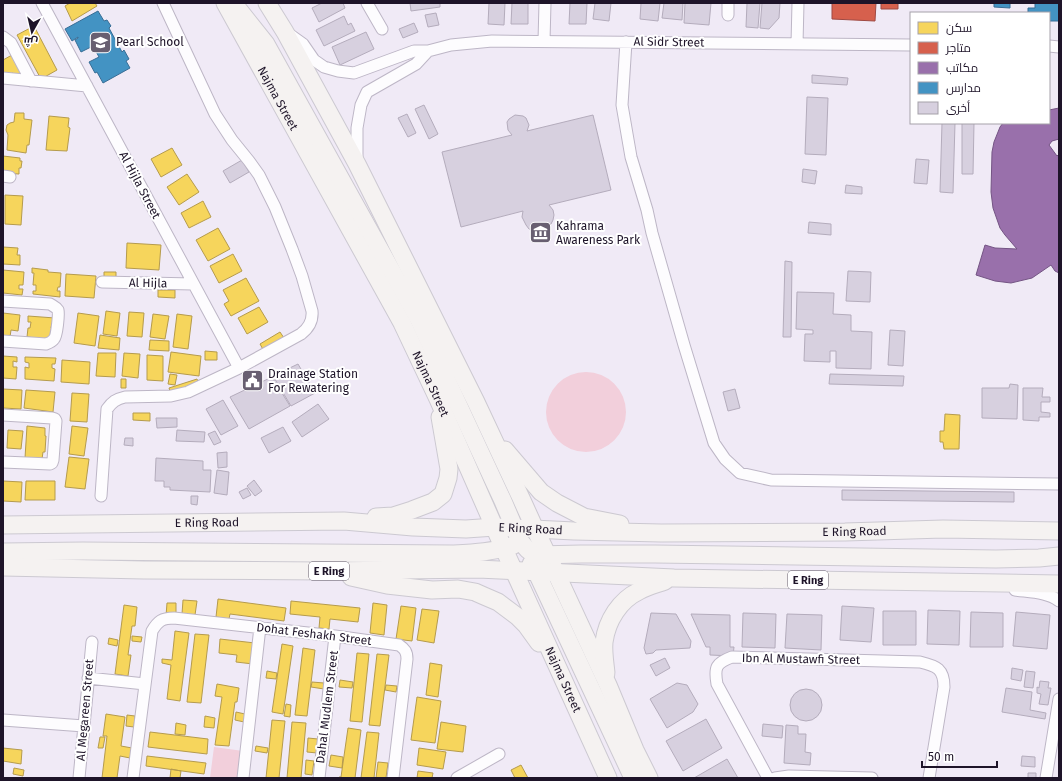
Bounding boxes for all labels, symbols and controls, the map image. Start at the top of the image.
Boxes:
north arrow [12,12,52,52]
legend [910,12,1050,124]
text: سكن [946,21,972,35]
school or university icon: Pearl School [88,29,114,55]
text: ش [23,34,39,49]
street label: Al Sidr Street [633,34,705,50]
place label: Pearl School [116,35,184,49]
text: متاجر [945,41,971,55]
text: مكاتب [946,61,978,75]
street label: Najma Street [255,64,301,133]
text: مدارس [946,81,981,95]
text: أخرى [946,100,970,115]
street label: Al Hijla Street [116,149,164,222]
place label: Kahrama Awareness Park [556,219,641,247]
museum icon: Kahrama Awareness Park [527,220,553,246]
street label: Al Hijla [129,276,167,290]
street label: Najma Street [409,349,452,419]
place label: Drainage Station For Rewatering [268,367,358,395]
public building icon: Drainage Station For Rewatering [239,368,265,394]
street label: E Ring Road [175,515,239,530]
street label: E Ring Road [498,520,563,537]
street label: E Ring Road [822,524,887,539]
road number: E Ring [309,562,349,580]
road number: E Ring [788,571,828,589]
street label: Dohat Feshakh Street [256,620,373,648]
street label: Najma Street [542,644,585,715]
street label: Dahal Mudlem Street [313,649,341,764]
street label: Ibn Al Mustawfi Street [742,651,861,667]
street label: Al Megareen Street [74,658,96,761]
scale bar [922,743,997,769]
text: 50 m [928,750,954,764]

